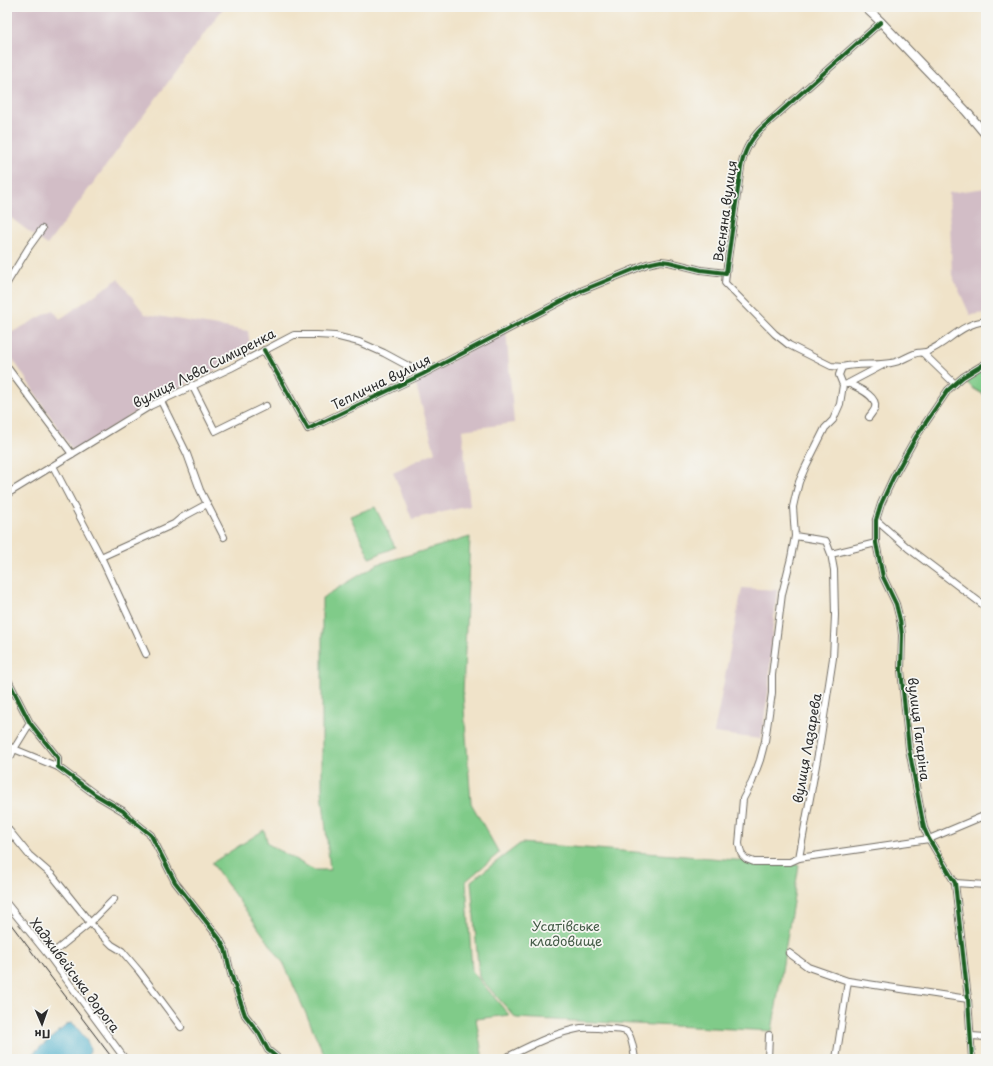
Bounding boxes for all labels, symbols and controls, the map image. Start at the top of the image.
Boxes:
street label: Весняна вулиця [708,159,741,263]
street label: вулиця Льва Симиренка [129,323,279,412]
street label: Теплична вулиця [328,349,434,414]
street label: вулиця Гагаріна [904,676,935,783]
street label: вулиця Лазарева [787,690,826,805]
street label: Хаджибейська дорога [26,914,125,1037]
park label: Усатівське кладовище [530,916,602,950]
north arrow [22,1004,62,1044]
text: Пн [34,1026,51,1043]

